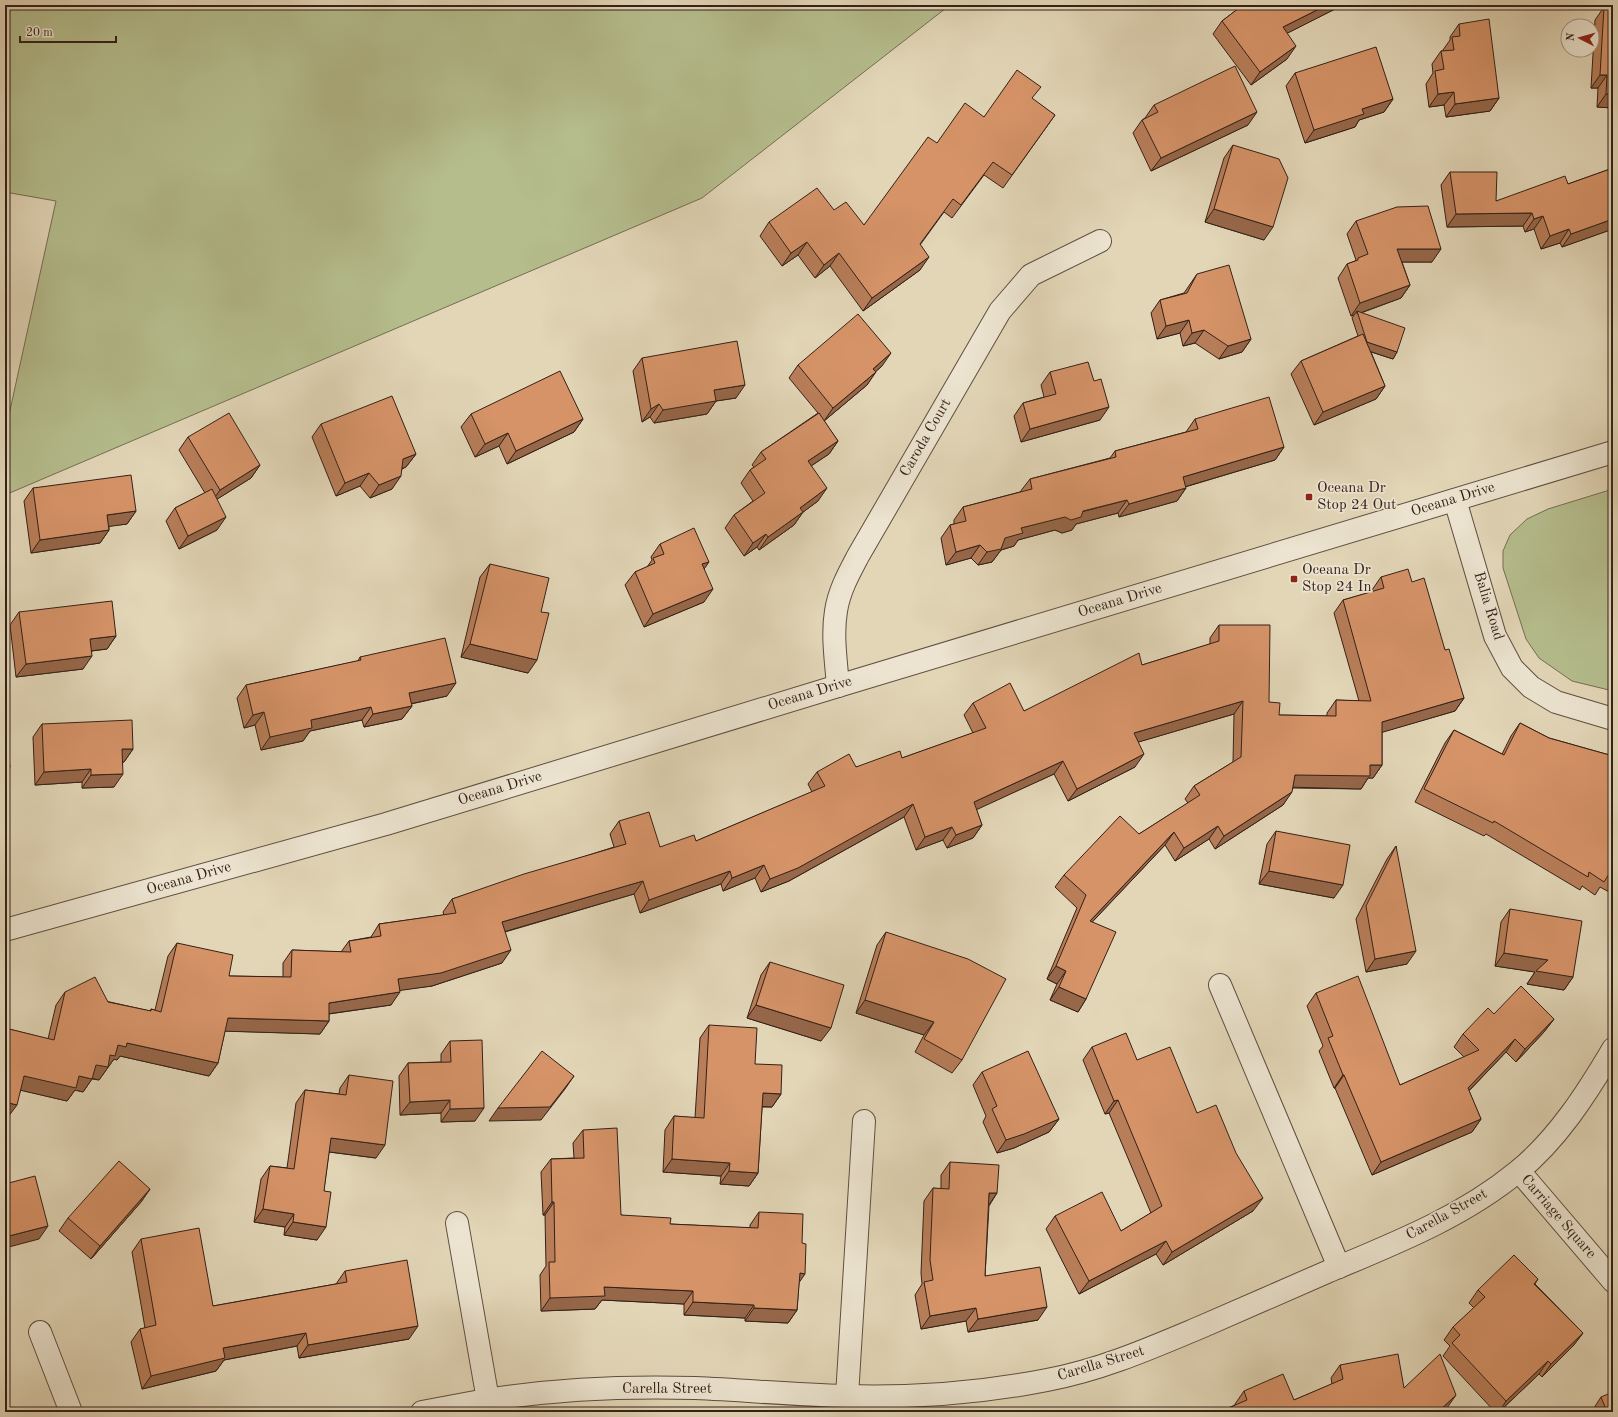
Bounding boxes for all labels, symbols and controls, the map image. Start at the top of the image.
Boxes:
scale bar [20,18,116,44]
north arrow [1560,18,1600,58]
text: 20 m [26,27,53,39]
text: N [1566,32,1578,42]
street label: Caroda Court [898,396,954,480]
street label: Oceana Drive [1409,480,1497,520]
place label: Oceana Dr Stop 24 Out [1317,481,1396,513]
marker: Oceana Dr Stop 24 Out [1304,492,1314,502]
place label: Oceana Dr Stop 24 In [1302,563,1372,595]
street label: Balia Road [1470,570,1506,642]
marker: Oceana Dr Stop 24 In [1289,574,1299,584]
street label: Oceana Drive [1076,581,1164,621]
street label: Oceana Drive [766,674,854,714]
street label: Oceana Drive [456,769,544,809]
street label: Oceana Drive [145,860,233,898]
street label: Carriage Square [1518,1172,1598,1262]
street label: Carella Street [1404,1187,1490,1243]
street label: Carella Street [1056,1344,1146,1384]
street label: Carella Street [622,1382,712,1397]

